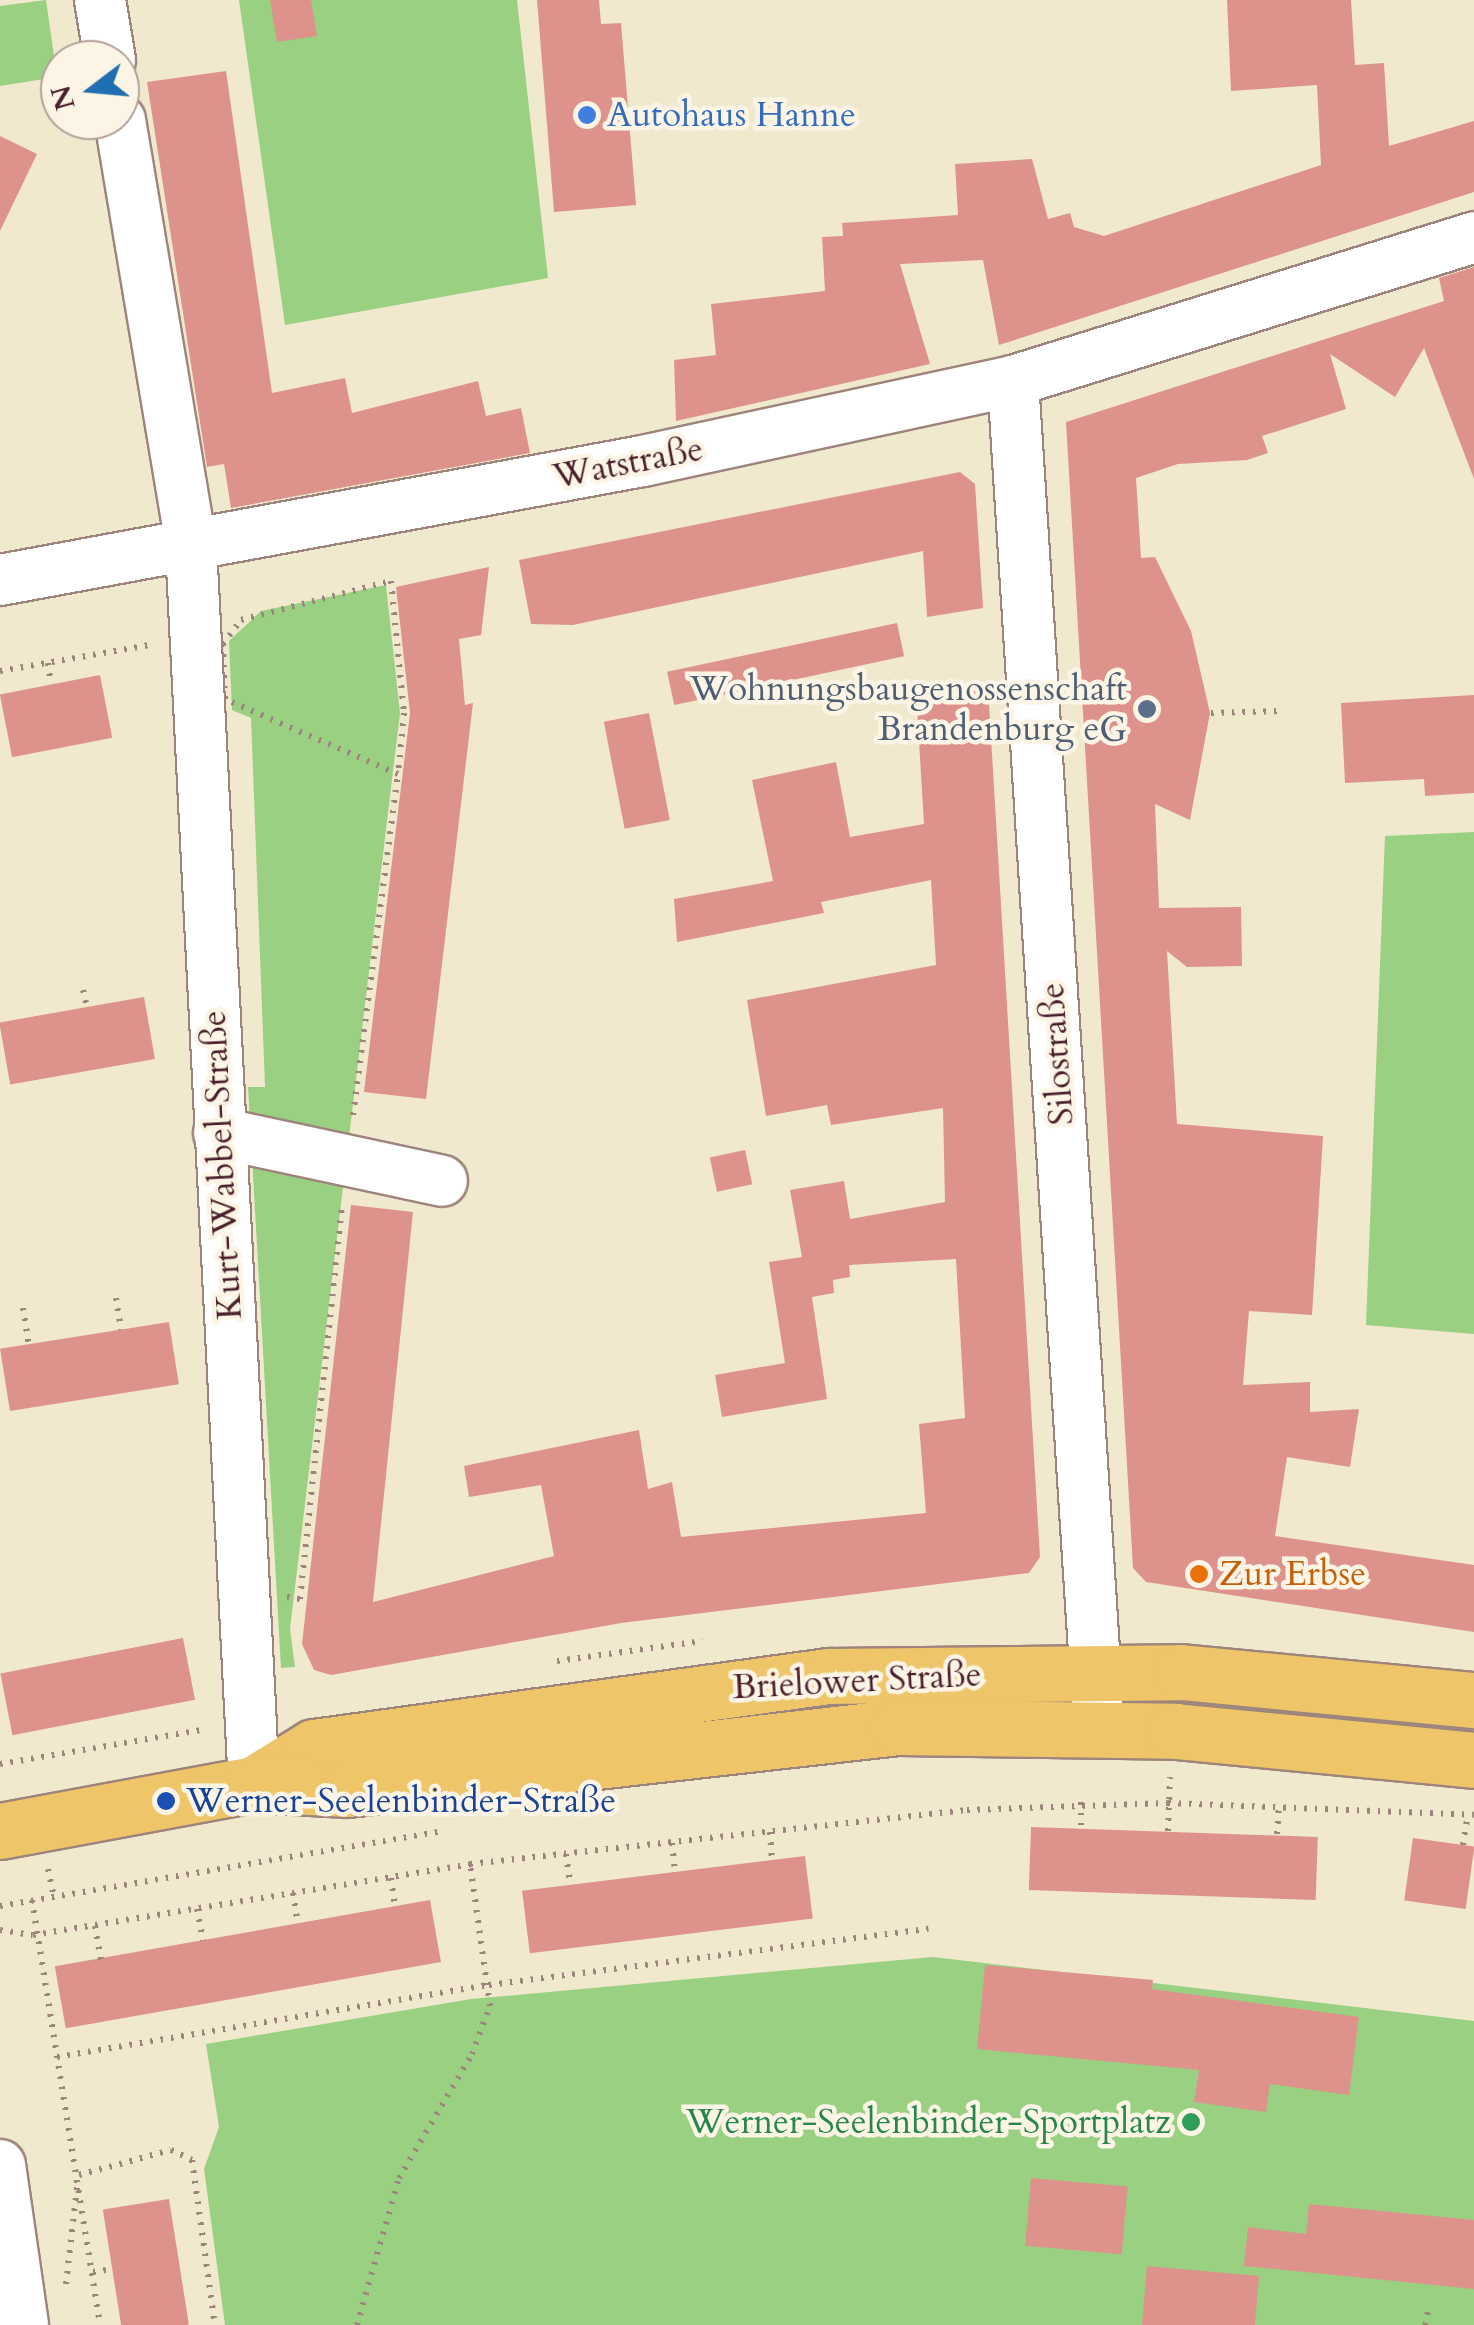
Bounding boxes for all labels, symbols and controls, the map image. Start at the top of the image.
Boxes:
north arrow [40,40,140,140]
text: N [41,81,85,115]
place label: Autohaus Hanne [607,94,856,136]
marker: Autohaus Hanne [576,104,598,126]
street label: Watstraße [549,428,707,498]
place label: Wohnungsbaugenossenschaft Brandenburg eG [690,668,1127,750]
marker: Wohnungsbaugenossenschaft Brandenburg eG [1136,698,1158,720]
street label: Silostraße [1031,981,1083,1127]
street label: Kurt-Wabbel-Straße [193,1009,251,1321]
place label: Zur Erbse [1219,1553,1366,1595]
marker: Zur Erbse [1188,1563,1210,1585]
street label: Brielower Straße [731,1654,983,1708]
place label: Werner-Seelenbinder-Straße [186,1780,616,1822]
marker: Werner-Seelenbinder-Straße [155,1790,177,1812]
place label: Werner-Seelenbinder-Sportplatz [686,2101,1171,2143]
marker: Werner-Seelenbinder-Sportplatz [1180,2111,1202,2133]

